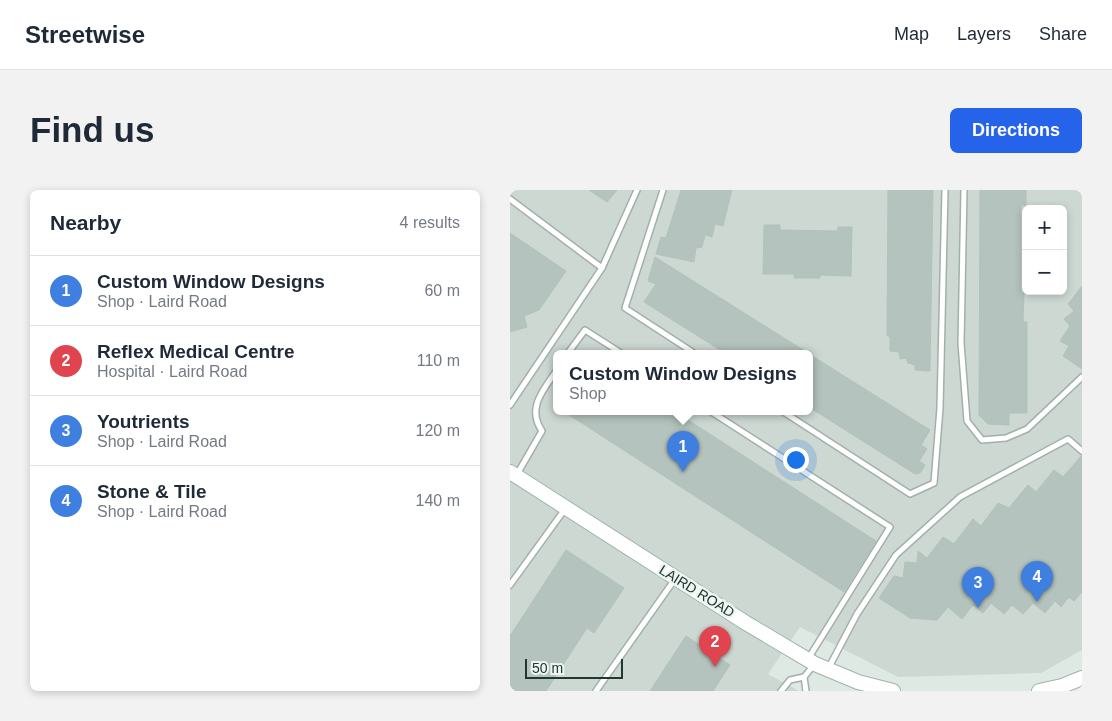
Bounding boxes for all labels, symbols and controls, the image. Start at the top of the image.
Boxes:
text: Streetwise [25,21,145,48]
text: Map [894,24,929,44]
text: Layers [957,24,1011,44]
text: Share [1039,24,1087,44]
button: Directions [950,108,1082,153]
text: Find us [30,110,154,149]
map controls [1022,205,1067,295]
button: + [1022,205,1067,250]
text: Nearby [50,211,121,234]
text: 4 results [400,214,460,231]
button: − [1022,250,1067,295]
text: Custom Window Designs [97,271,325,292]
text: 1 [62,282,70,299]
text: 60 m [424,282,460,299]
text: Shop · Laird Road [97,293,227,310]
text: Reflex Medical Centre [97,341,294,362]
popup [553,350,813,415]
text: 2 [62,352,70,369]
text: 110 m [417,352,460,369]
text: Hospital · Laird Road [97,363,247,380]
text: Custom Window Designs [569,363,797,384]
text: Shop [569,385,606,402]
text: Youtrients [97,411,190,432]
text: 3 [62,422,70,439]
text: 120 m [416,422,460,439]
pin: 1 [667,431,699,472]
text: Shop · Laird Road [97,433,227,450]
your location [783,447,809,473]
text: Stone & Tile [97,481,206,502]
text: 4 [62,492,70,509]
text: 140 m [416,492,460,509]
text: Shop · Laird Road [97,503,227,520]
pin: 4 [1021,561,1053,602]
street label: LAIRD ROAD [656,562,738,620]
pin: 3 [962,567,994,608]
pin: 2 [699,626,731,667]
scale bar [525,656,622,679]
text: 50 m [532,660,563,676]

